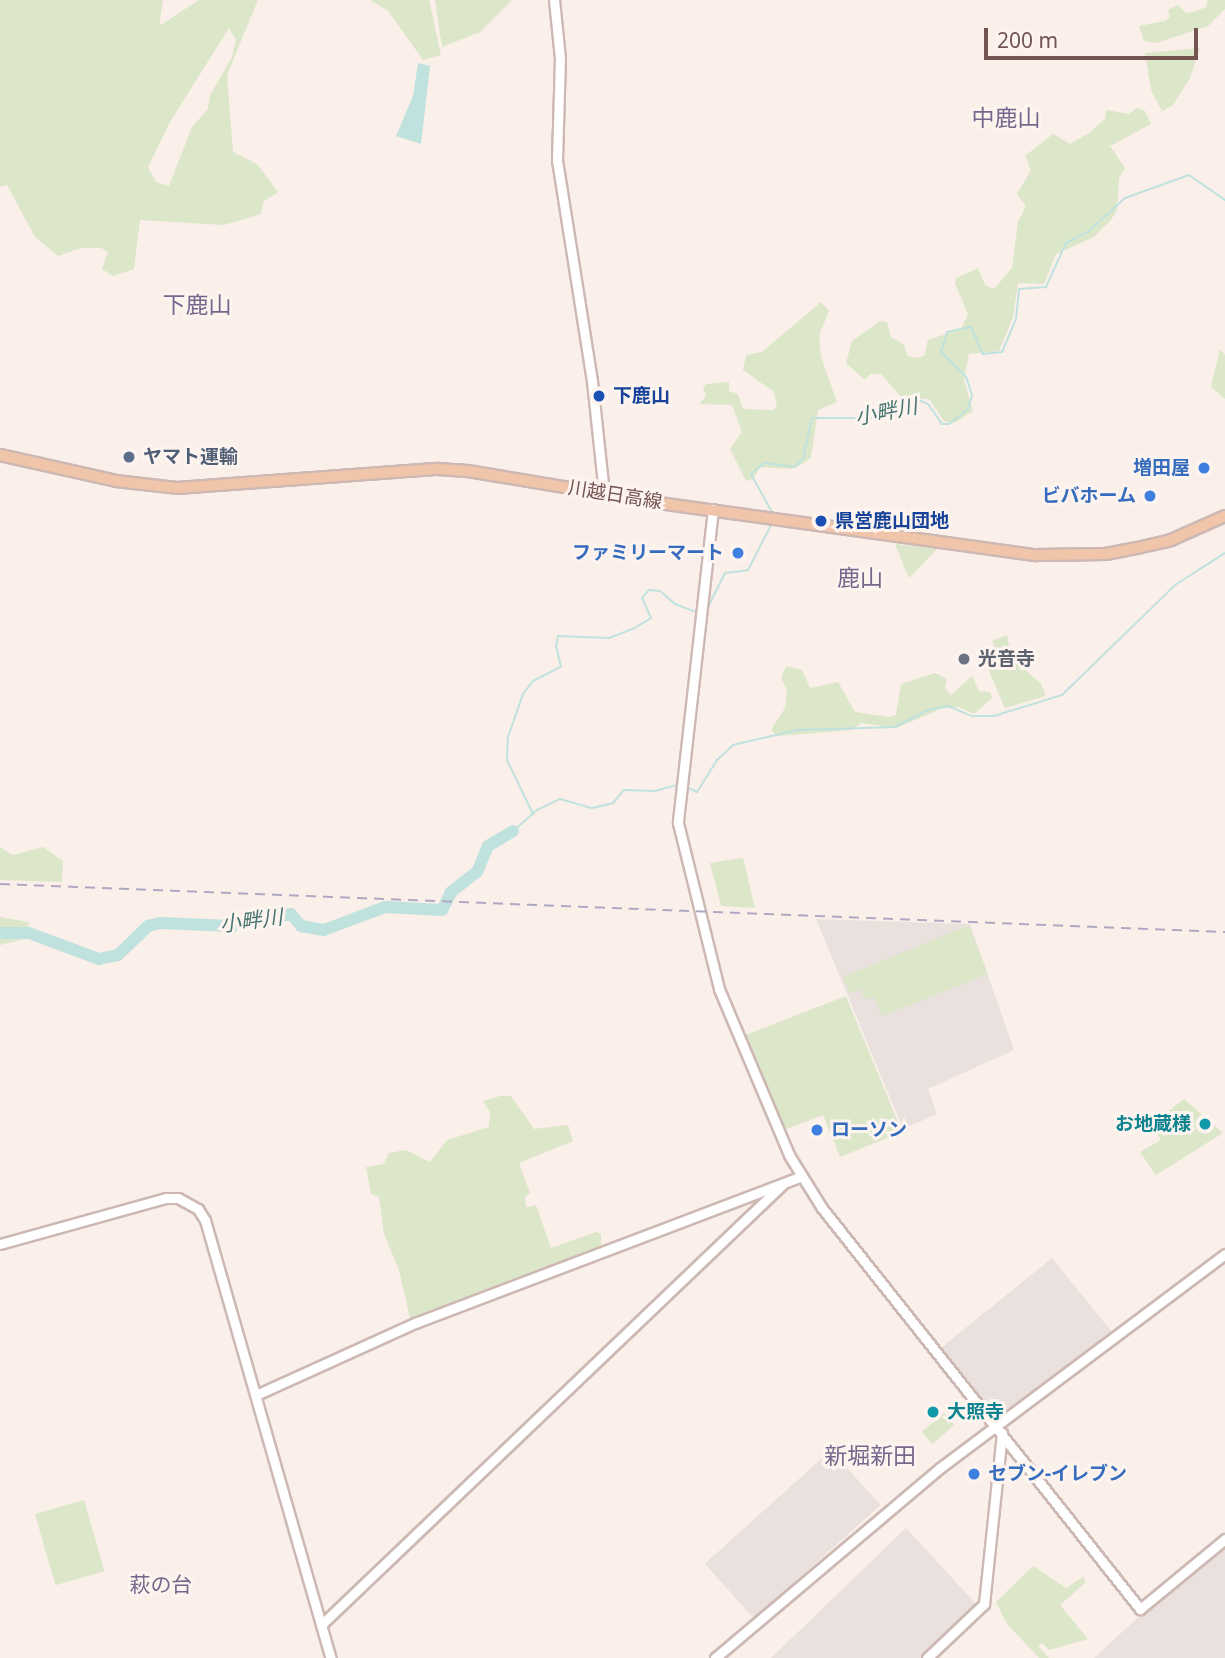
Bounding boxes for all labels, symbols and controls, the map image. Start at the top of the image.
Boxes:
scale bar [987,14,1200,58]
text: 200 m [997,26,1058,54]
district label: 中鹿山 [972,103,1040,131]
district label: 下鹿山 [163,290,231,318]
place label: 下鹿山 [613,385,670,407]
marker: 下鹿山 [591,388,607,404]
water label: 小畔川 [853,393,919,429]
place label: ヤマト運輸 [143,446,238,468]
marker: ヤマト運輸 [121,449,137,465]
place label: 増田屋 [1133,457,1190,479]
marker: 増田屋 [1196,460,1212,476]
street label: 川越日高線 [566,476,664,514]
place label: ビバホーム [1041,485,1136,507]
marker: ビバホーム [1142,488,1158,504]
place label: 県営鹿山団地 [835,510,949,532]
marker: 県営鹿山団地 [813,513,829,529]
place label: ファミリーマート [572,542,724,564]
marker: ファミリーマート [730,545,746,561]
district label: 鹿山 [837,563,883,591]
place label: 光音寺 [978,648,1035,670]
marker: 光音寺 [956,651,972,667]
water label: 小畔川 [218,904,284,936]
place label: お地蔵様 [1115,1113,1191,1135]
marker: お地蔵様 [1197,1116,1213,1132]
place label: ローソン [831,1119,907,1141]
marker: ローソン [809,1122,825,1138]
place label: 大照寺 [947,1401,1004,1423]
marker: 大照寺 [925,1404,941,1420]
district label: 新堀新田 [824,1441,916,1469]
place label: セブン-イレブン [988,1463,1127,1485]
marker: セブン-イレブン [966,1466,982,1482]
district label: 萩の台 [130,1571,192,1597]

